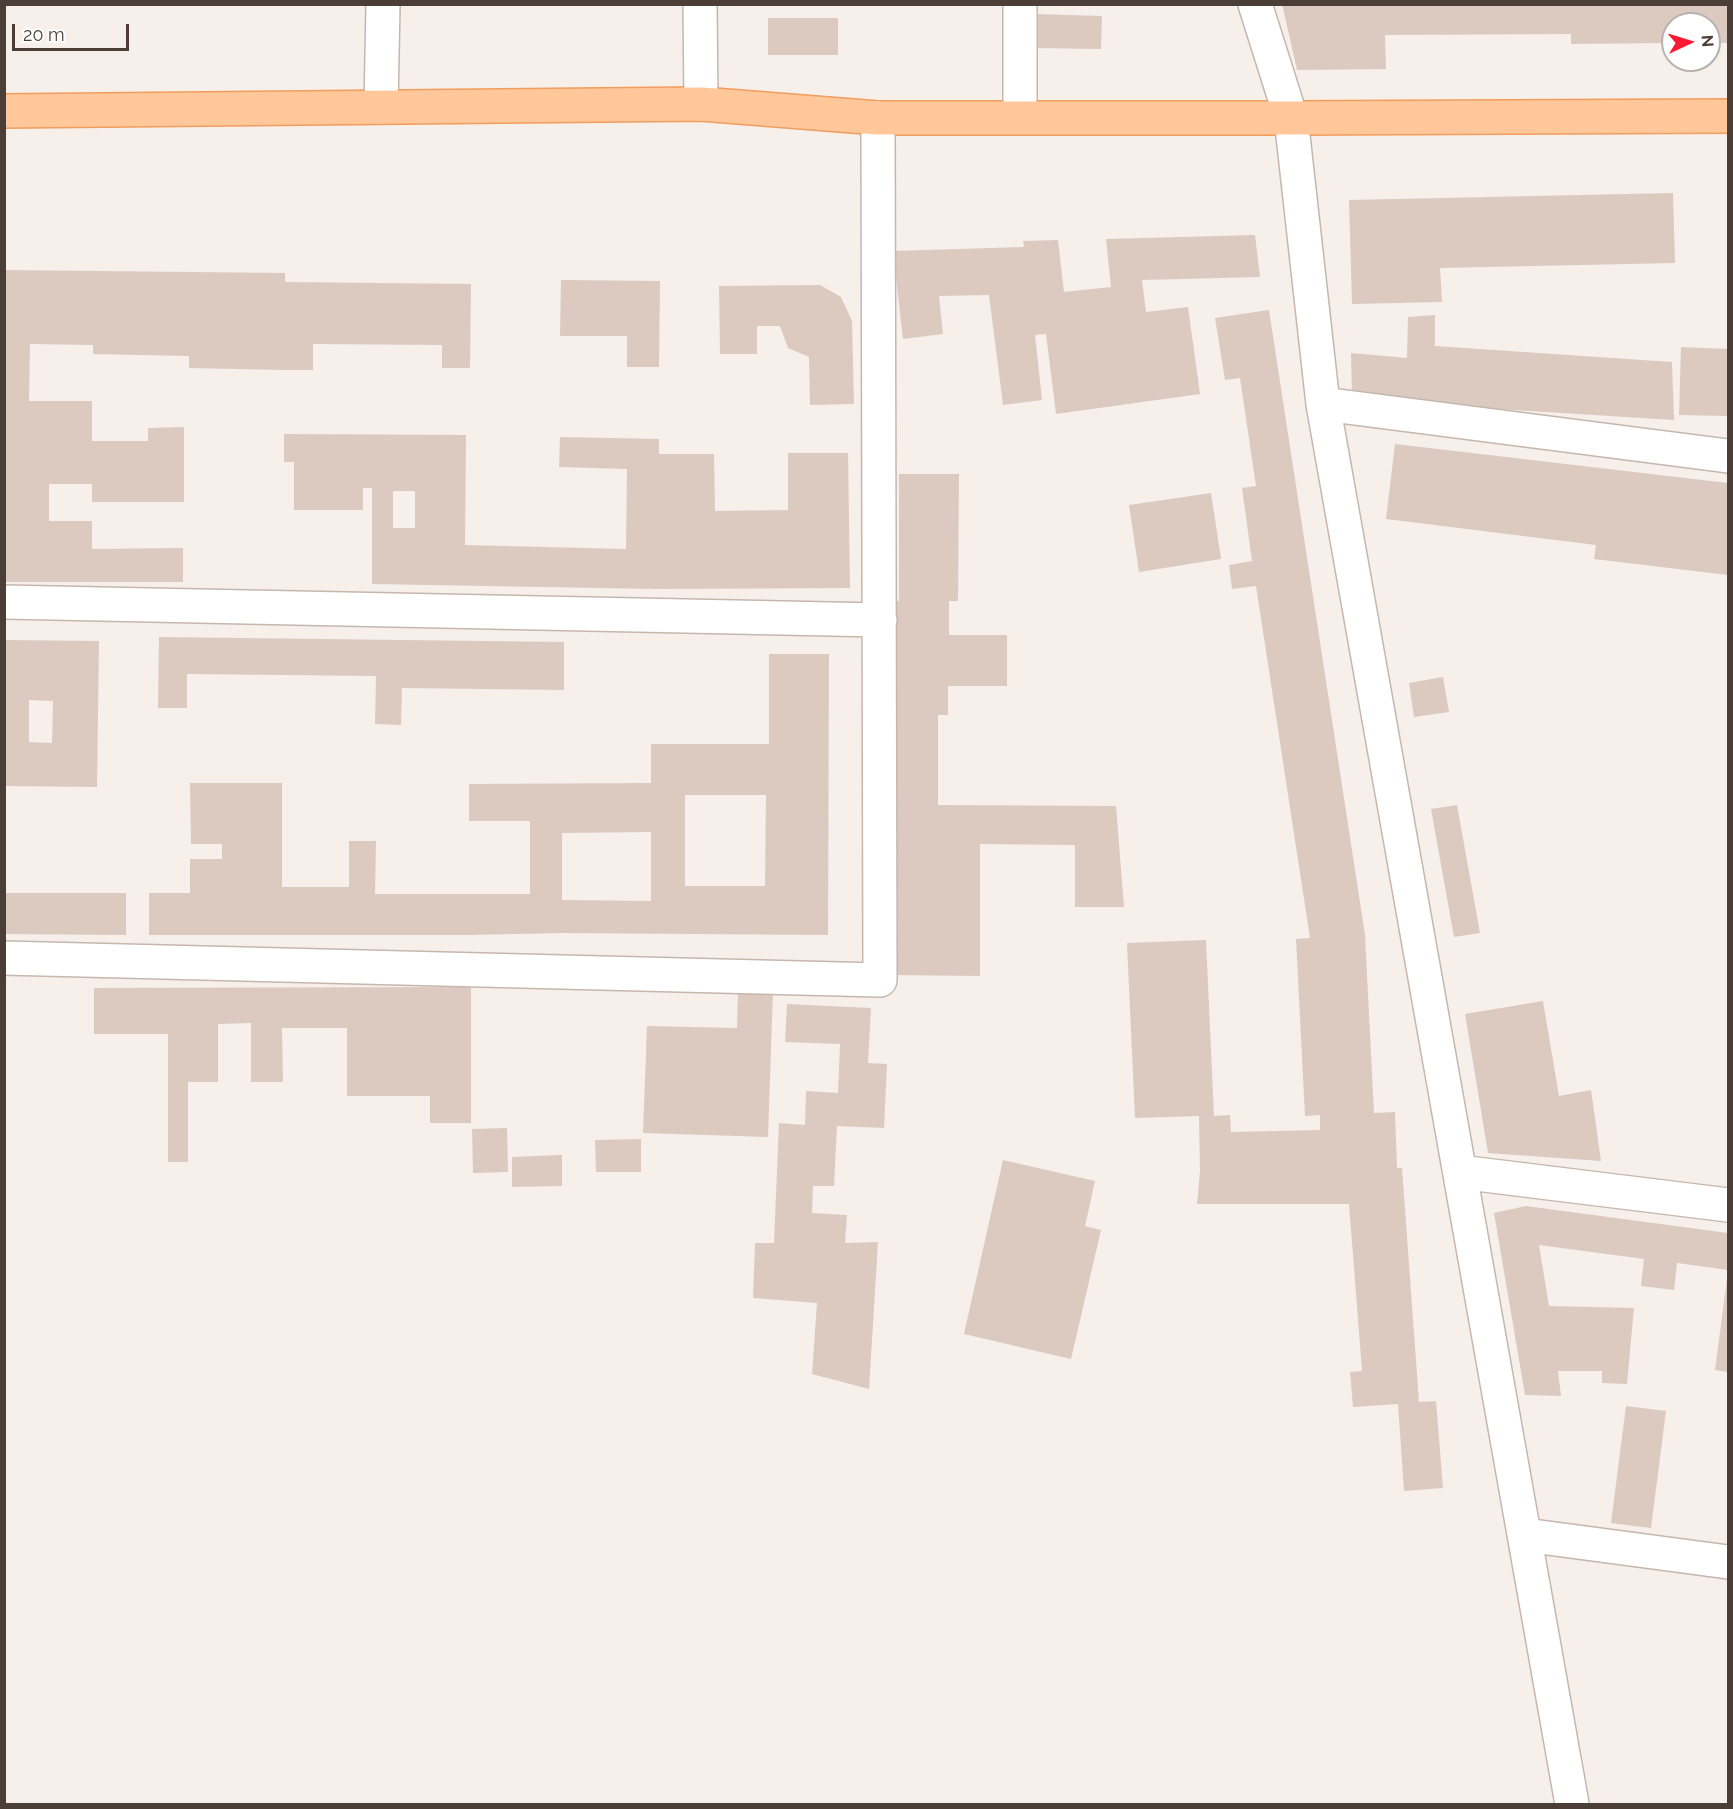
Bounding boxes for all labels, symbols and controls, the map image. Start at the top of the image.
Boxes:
scale bar [15,12,132,50]
north arrow [1661,12,1721,72]
text: 20 m [23,24,65,45]
text: N [1698,34,1717,48]

